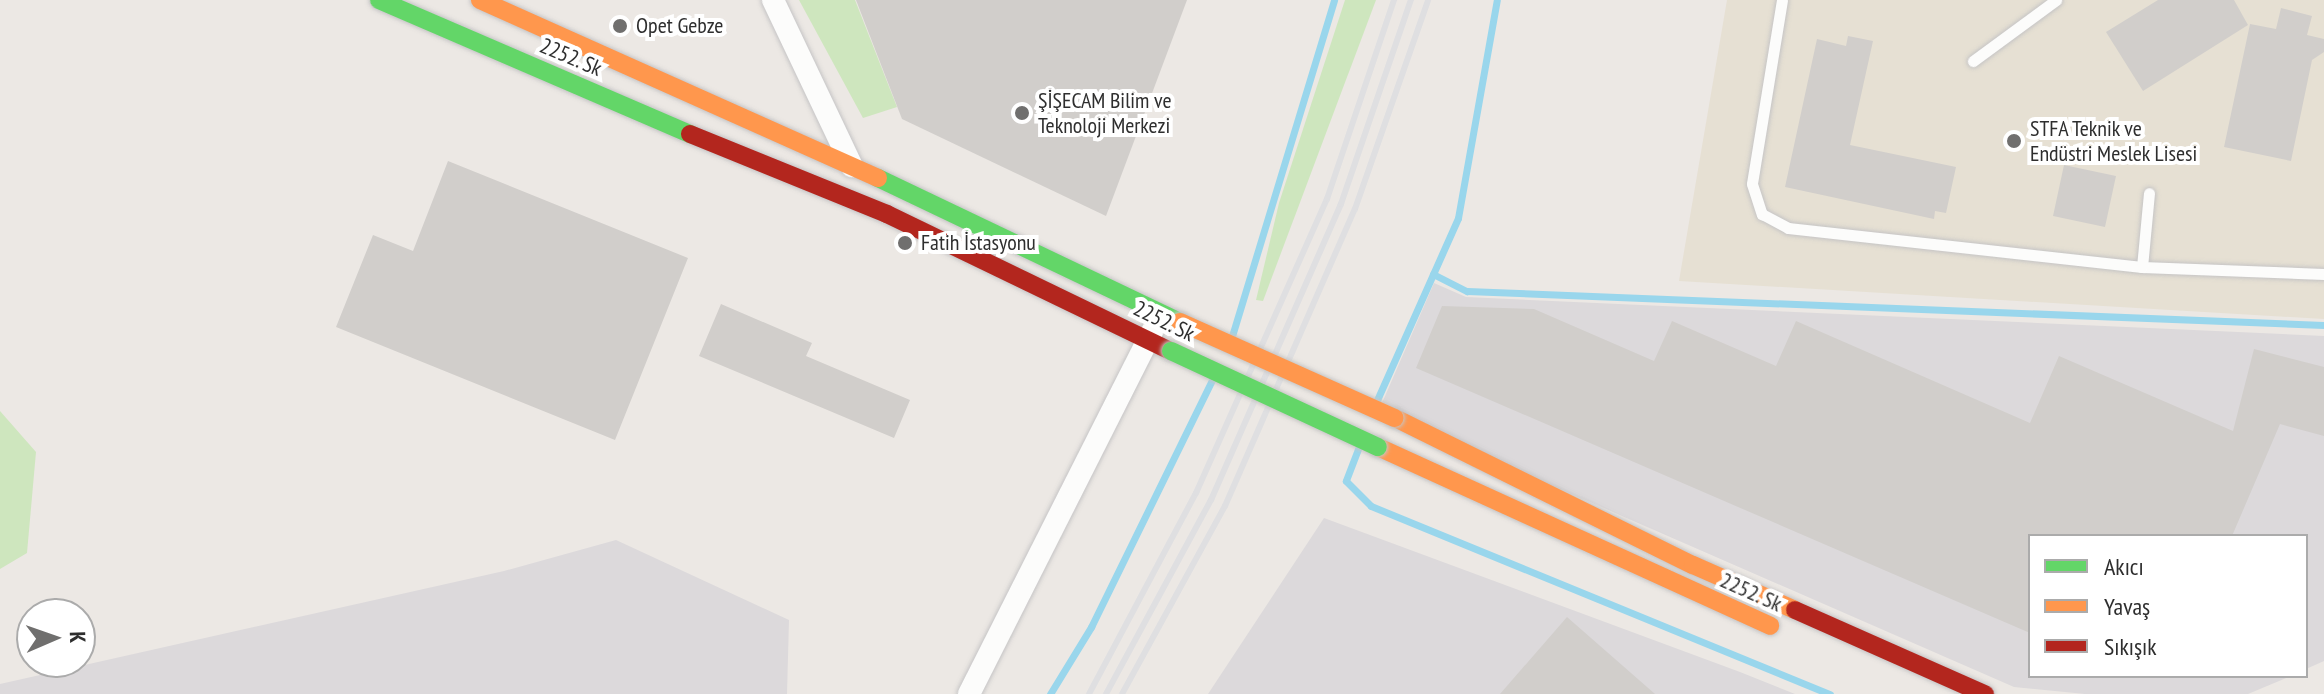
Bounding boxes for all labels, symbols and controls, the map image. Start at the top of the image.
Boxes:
place label: Opet Gebze [636,13,723,39]
marker: Opet Gebze [611,17,629,35]
street label: 2252. Sk [535,32,607,82]
place label: ŞİŞECAM Bilim ve Teknoloji Merkezi [1038,87,1172,138]
marker: ŞİŞECAM Bilim ve Teknoloji Merkezi [1013,104,1031,122]
place label: STFA Teknik ve Endüstri Meslek Lisesi [2030,115,2198,166]
marker: STFA Teknik ve Endüstri Meslek Lisesi [2005,132,2023,150]
place label: Fatih İstasyonu [921,230,1036,256]
marker: Fatih İstasyonu [896,234,914,252]
street label: 2252. Sk [1128,295,1200,347]
legend [2028,534,2308,678]
text: Akıcı [2104,551,2144,582]
street label: 2252. Sk [1715,566,1787,618]
text: Yavaş [2104,591,2150,622]
north arrow [16,598,96,678]
text: K [64,631,92,643]
text: Sıkışık [2104,631,2157,662]

